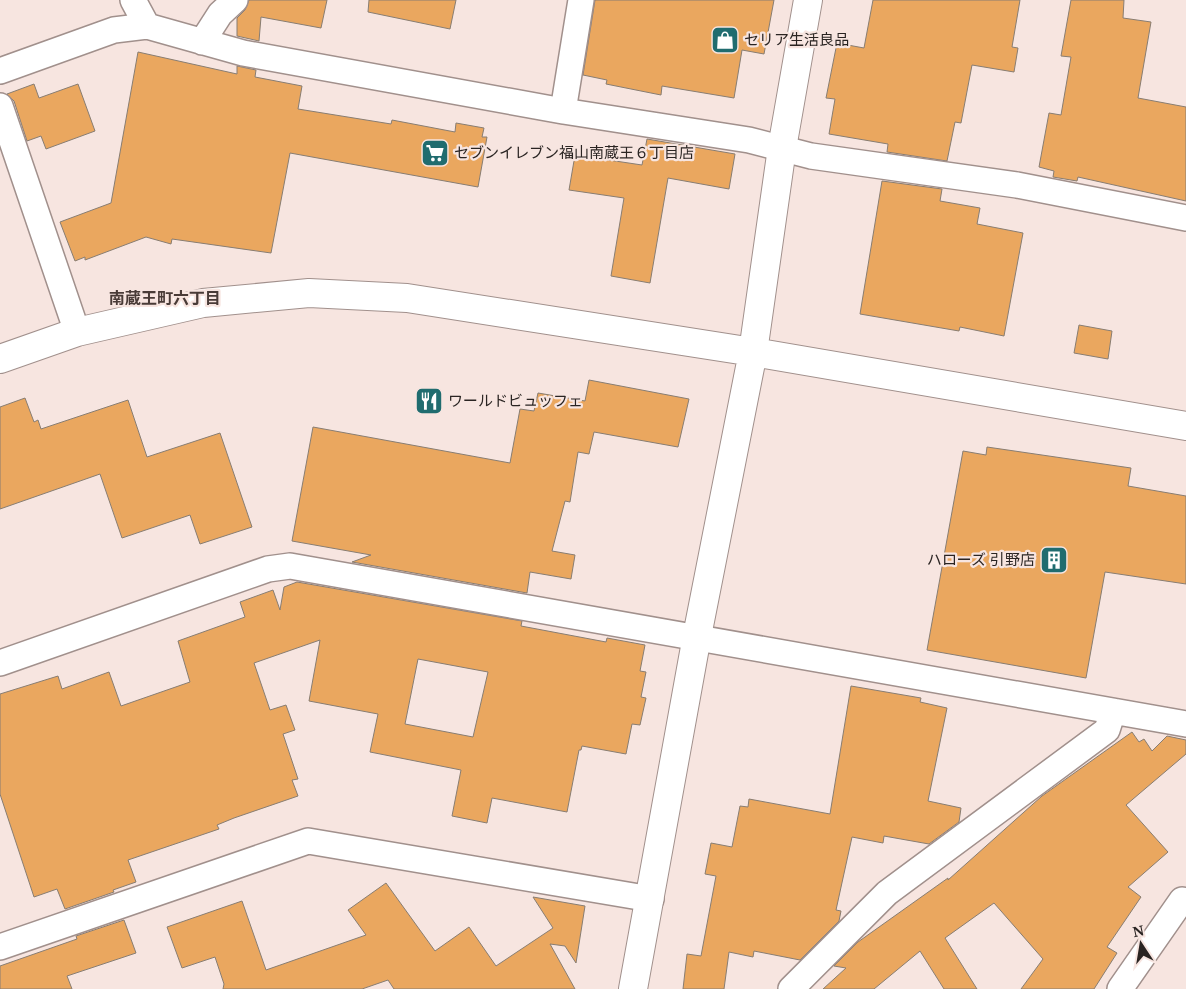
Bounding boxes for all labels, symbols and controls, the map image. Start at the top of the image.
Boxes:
shop icon: セリア生活良品 [710,25,740,55]
place label: セリア生活良品 [744,29,849,49]
supermarket icon: セブンイレブン福山南蔵王６丁目店 [420,138,450,168]
place label: セブンイレブン福山南蔵王６丁目店 [454,142,694,162]
district label: 南蔵王町六丁目 [109,287,221,309]
restaurant icon: ワールドビュッフェ [414,386,444,416]
place label: ワールドビュッフェ [448,390,583,410]
building icon: ハローズ 引野店 [1039,545,1069,575]
place label: ハローズ 引野店 [927,549,1035,569]
north arrow [1116,919,1166,969]
text: N [1131,920,1146,941]

